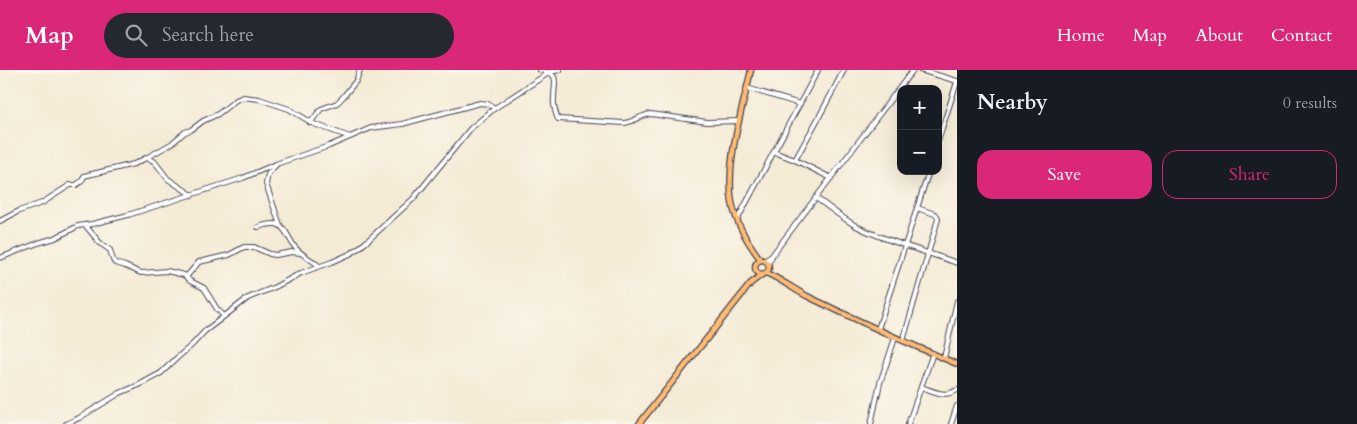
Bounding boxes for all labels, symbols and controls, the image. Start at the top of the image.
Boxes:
search box [104,13,454,58]
text: Map [25,19,74,52]
icon: search [122,21,150,49]
text: Search here [162,22,254,48]
text: Home [1057,23,1105,48]
text: Map [1133,23,1167,48]
text: About [1195,23,1243,48]
text: Contact [1271,23,1332,48]
map controls [897,85,942,175]
button: + [897,85,942,130]
text: Nearby [977,88,1048,117]
text: 0 results [1283,92,1337,114]
button: − [897,130,942,175]
button: Save [977,150,1152,199]
button: Share [1162,150,1337,199]

